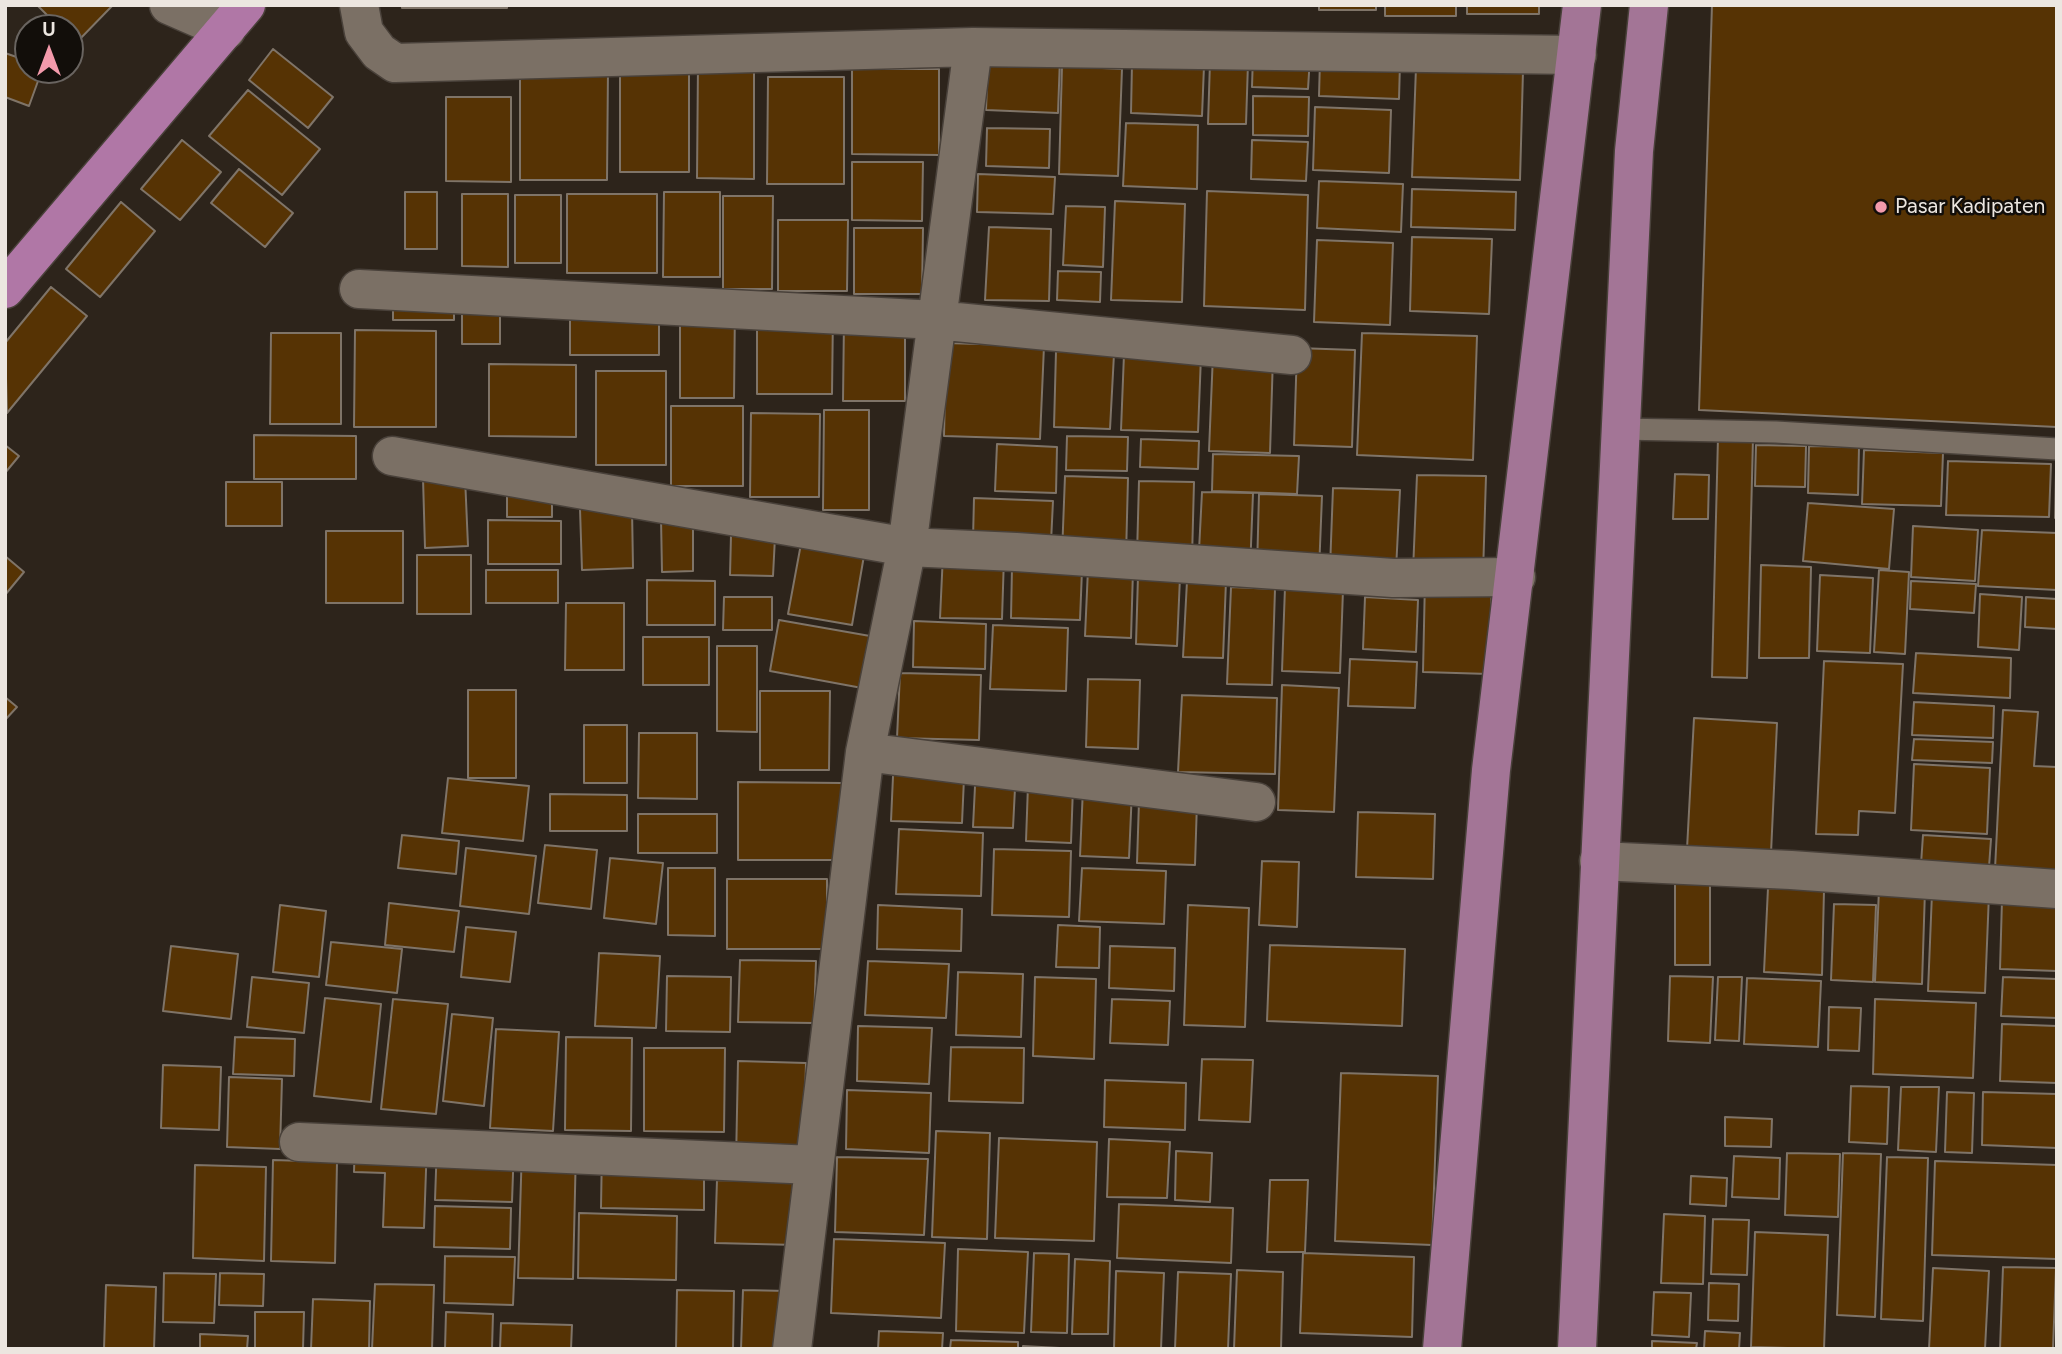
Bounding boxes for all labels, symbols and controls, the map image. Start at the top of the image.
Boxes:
north arrow [14,14,84,84]
text: U [42,18,56,41]
place label: Pasar Kadipaten [1895,194,2045,220]
marker: Pasar Kadipaten [1873,199,1889,215]

